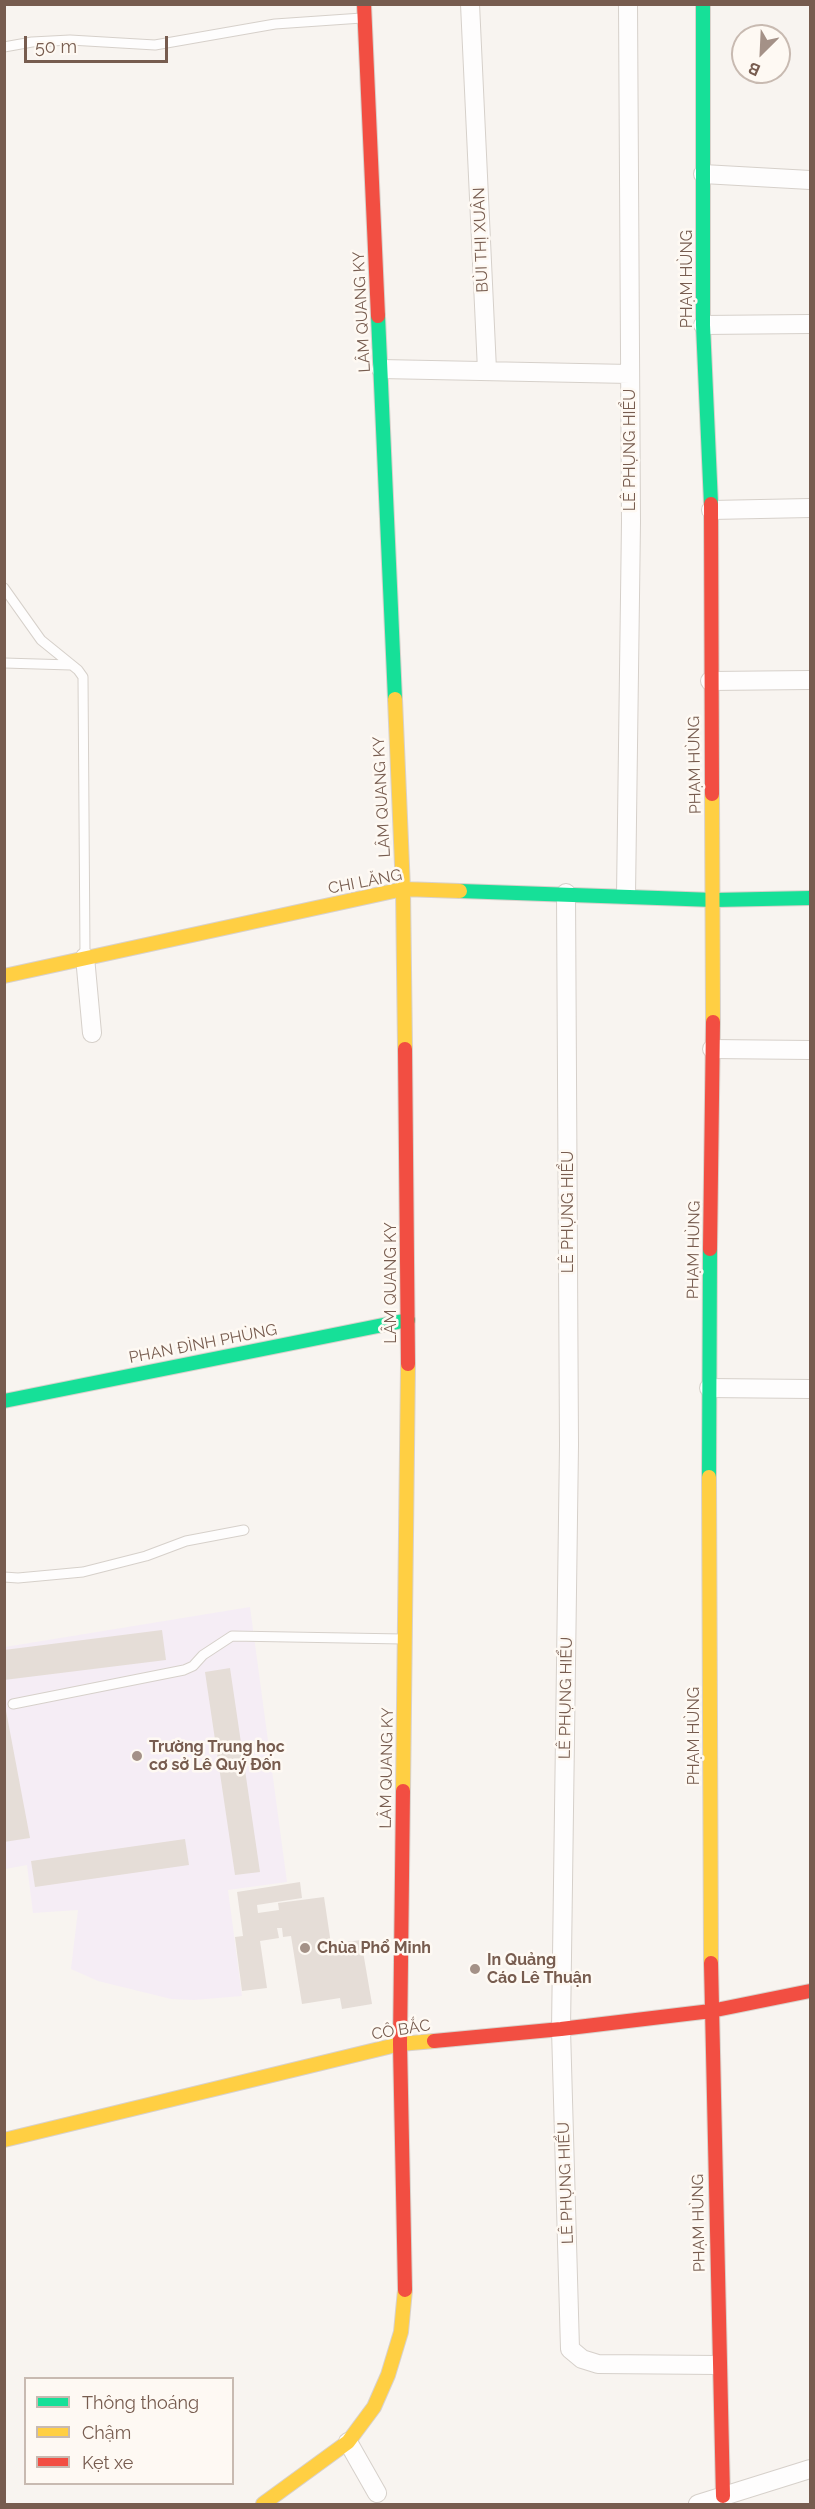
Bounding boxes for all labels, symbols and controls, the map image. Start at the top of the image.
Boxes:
scale bar [27,24,171,62]
north arrow [731,24,791,84]
text: 50 m [35,36,77,57]
text: B [745,58,763,80]
street label: BÙI THỊ XUÂN [470,187,492,293]
street label: PHẠM HÙNG [677,230,697,328]
street label: LÂM QUANG KY [349,251,375,373]
street label: LÊ PHỤNG HIỂU [620,389,640,511]
street label: PHẠM HÙNG [685,716,705,814]
street label: LÂM QUANG KY [369,736,395,858]
street label: CHI LĂNG [326,865,404,899]
street label: LÊ PHỤNG HIỂU [558,1151,578,1273]
street label: PHẠM HÙNG [684,1201,704,1299]
street label: LÂM QUANG KY [381,1222,401,1344]
street label: PHAN ĐÌNH PHÙNG [127,1320,279,1368]
street label: LÊ PHỤNG HIỂU [555,1637,577,1759]
street label: PHẠM HÙNG [684,1687,704,1785]
street label: LÂM QUANG KY [376,1707,398,1829]
place label: Trường Trung học cơ sở Lê Quý Đôn [149,1737,285,1775]
marker: Trường Trung học cơ sở Lê Quý Đôn [130,1749,144,1763]
place label: Chùa Phổ Minh [317,1938,431,1958]
marker: Chùa Phổ Minh [298,1941,312,1955]
place label: In Quảng Cáo Lê Thuận [487,1950,592,1988]
marker: In Quảng Cáo Lê Thuận [468,1962,482,1976]
street label: CÔ BẮC [370,2016,432,2044]
street label: LÊ PHỤNG HIỂU [554,2121,578,2245]
street label: PHẠM HÙNG [689,2174,709,2272]
legend [24,2377,234,2485]
text: Thông thoáng [82,2392,199,2413]
text: Chậm [82,2422,131,2443]
text: Kẹt xe [82,2452,133,2473]

